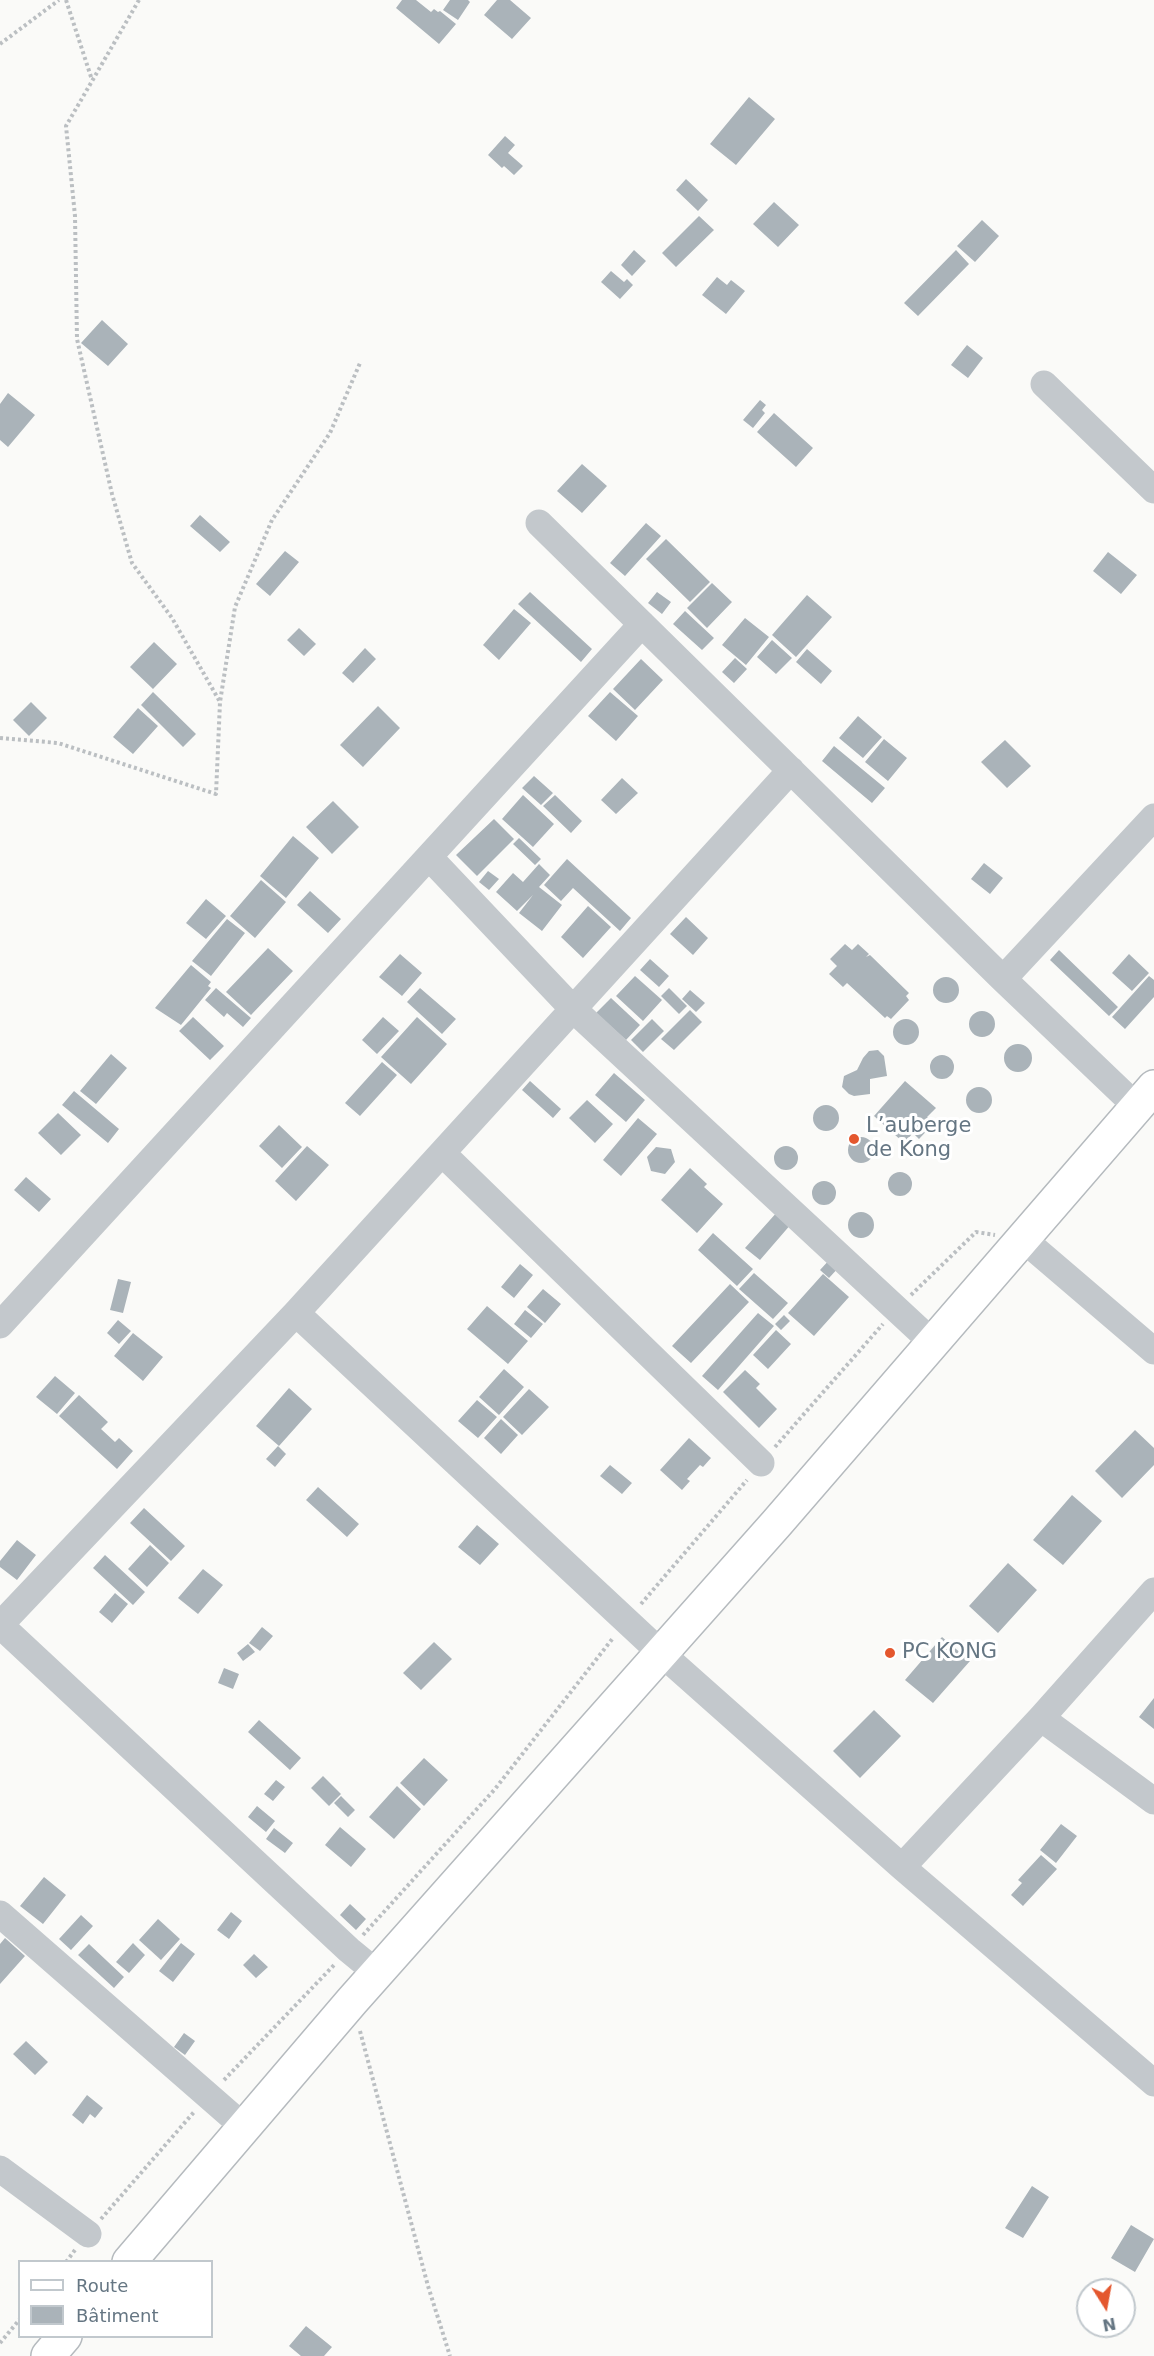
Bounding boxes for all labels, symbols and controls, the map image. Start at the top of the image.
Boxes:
place label: L’auberge de Kong [866,1114,971,1164]
marker: L’auberge de Kong [847,1132,861,1146]
place label: PC KONG [902,1640,997,1666]
marker: PC KONG [883,1646,897,1660]
legend [18,2260,213,2338]
text: Route [76,2275,128,2296]
north arrow [1076,2278,1136,2338]
text: Bâtiment [76,2305,159,2326]
text: N [1101,2314,1118,2335]

